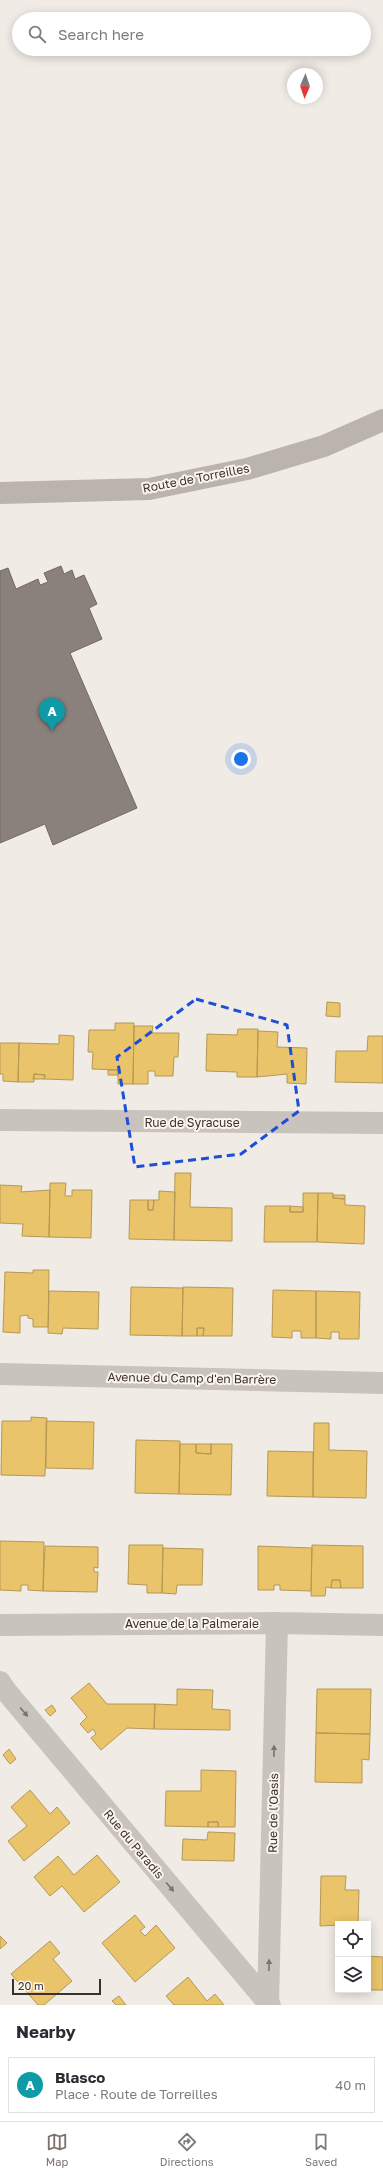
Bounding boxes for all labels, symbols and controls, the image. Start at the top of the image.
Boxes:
search box [12,12,371,56]
icon: search [26,23,48,45]
text: Search here [58,25,144,43]
north arrow [287,68,323,104]
street label: Route de Torreilles [141,460,251,496]
pin: A [39,698,65,731]
your location [231,749,251,769]
street label: Rue de Syracuse [144,1115,240,1130]
street label: Avenue du Camp d'en Barrère [108,1369,277,1387]
street label: Avenue de la Palmeraie [125,1616,259,1631]
one-way arrow [19,1707,28,1718]
one-way arrow [271,1745,278,1757]
street label: Rue de l'Oasis [265,1773,281,1853]
street label: Rue du Paradis [101,1806,167,1882]
one-way arrow [166,1882,175,1892]
map controls [335,1921,371,1993]
button: locate [335,1921,371,1957]
button: layers [335,1957,371,1993]
one-way arrow [266,1958,272,1971]
scale bar [12,1977,101,1996]
text: 20 m [18,1979,44,1992]
text: Nearby [16,2021,76,2042]
text: Blasco [55,2068,105,2086]
text: A [25,2077,35,2093]
text: 40 m [335,2077,366,2093]
text: Place · Route de Torreilles [55,2086,218,2102]
tab: Map [46,2131,68,2168]
tab: Directions [160,2131,214,2168]
tab: Saved [305,2131,337,2168]

